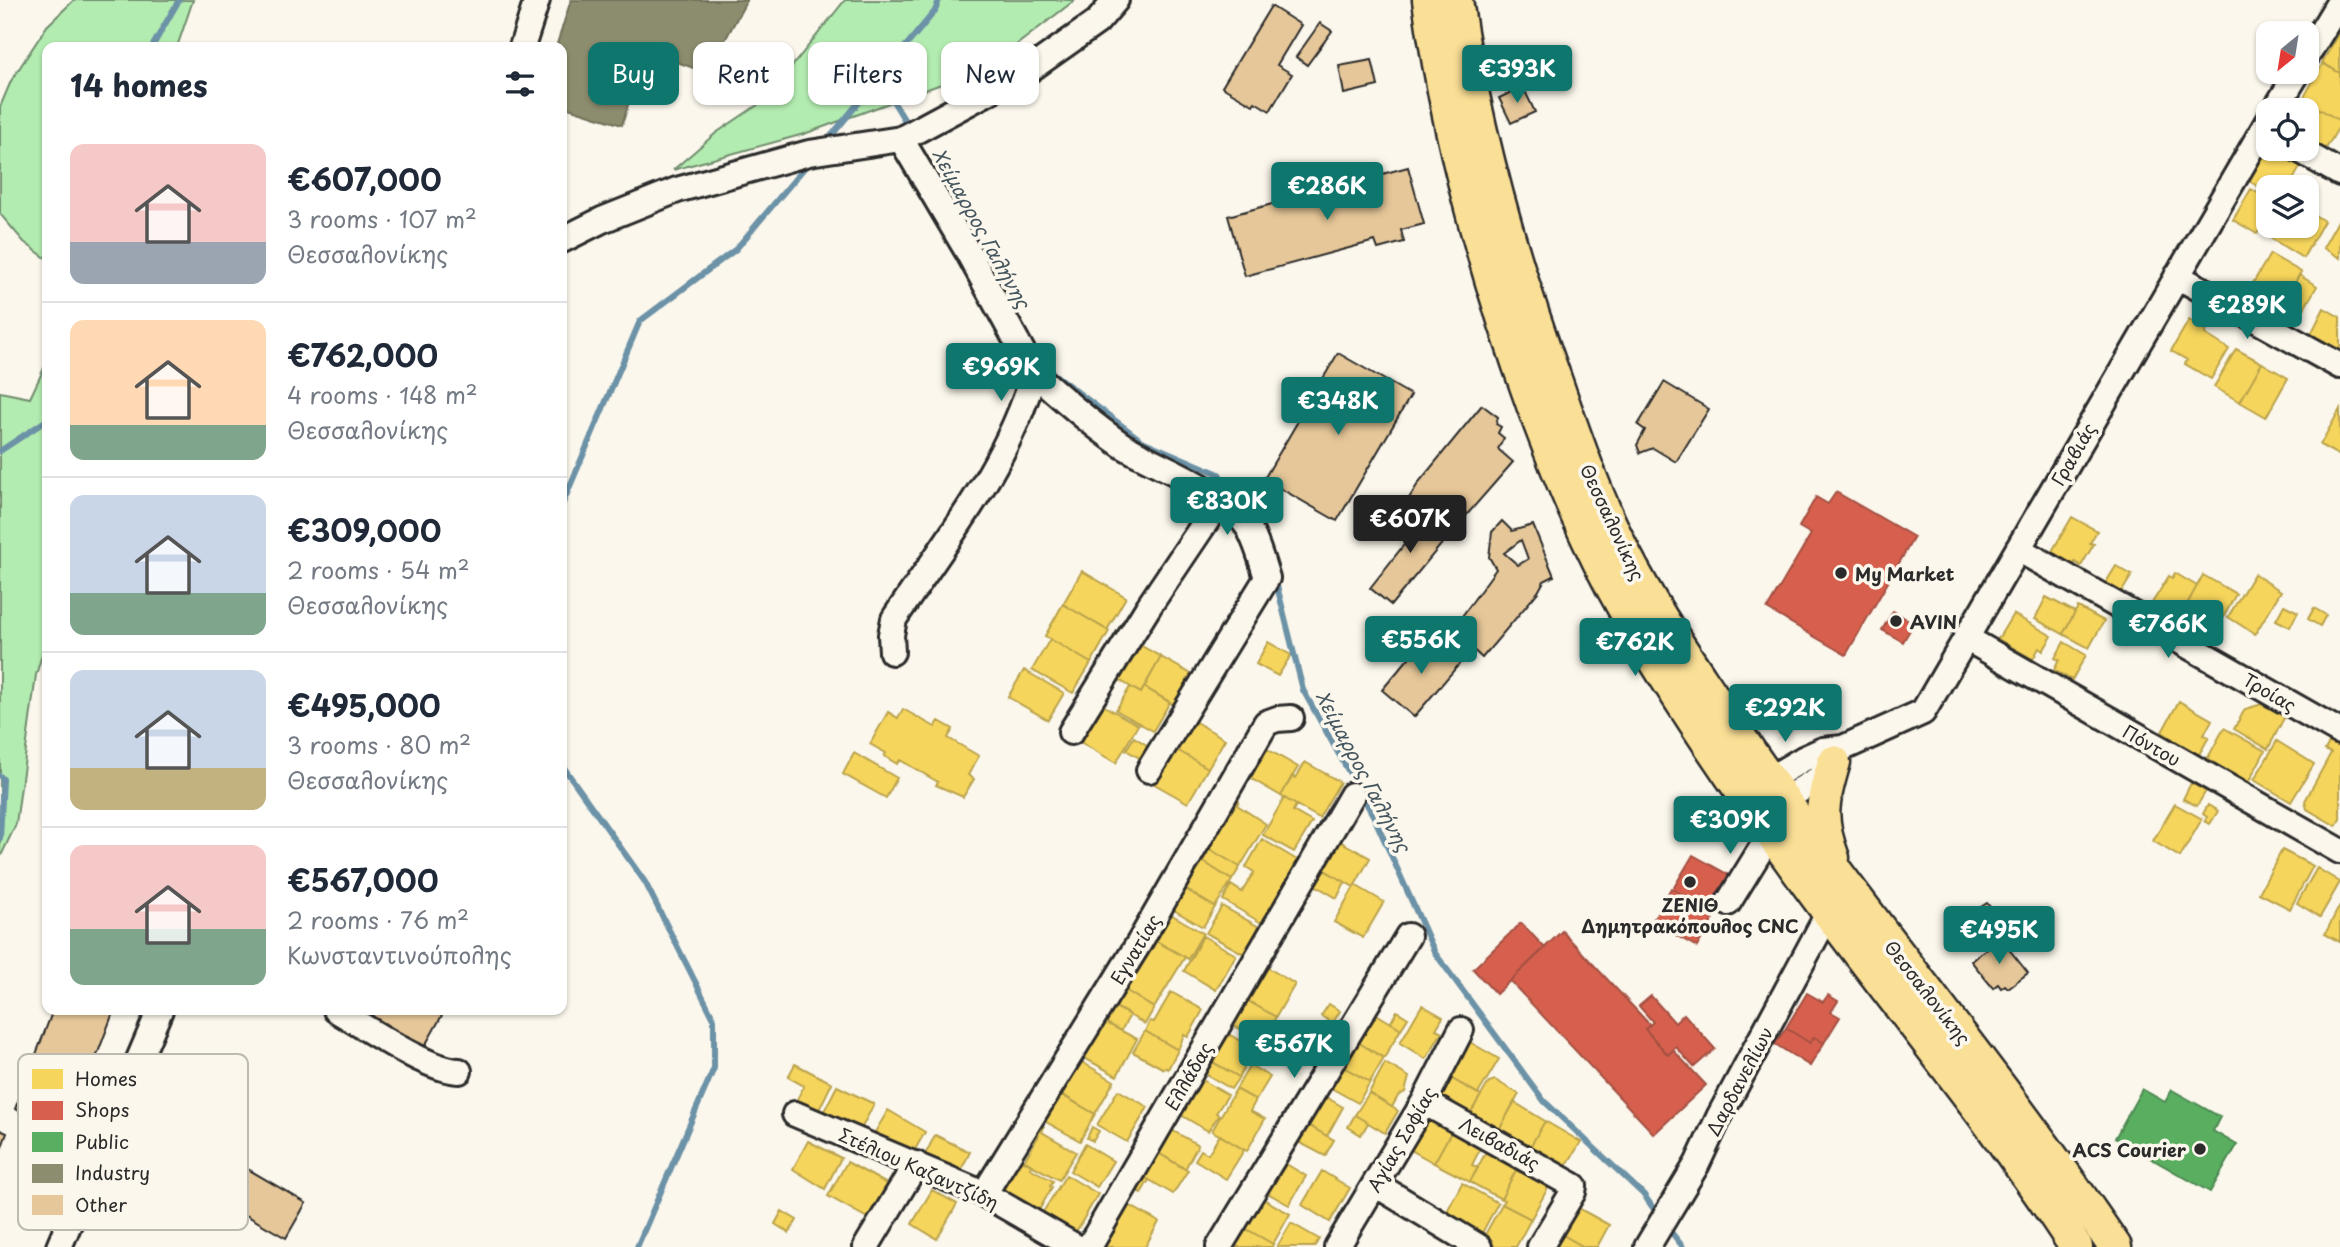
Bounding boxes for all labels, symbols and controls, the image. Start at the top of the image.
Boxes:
north arrow [2256,21,2319,84]
map controls [2256,21,2319,238]
chip: Buy [588,42,679,105]
chip: Rent [693,42,794,105]
chip: Filters [808,42,927,105]
chip: New [941,42,1039,105]
pin: €393K [1468,46,1566,105]
text: €393K [1478,50,1556,85]
text: 14 homes [70,62,208,107]
icon: filters [501,65,539,103]
button: locate [2256,98,2319,161]
water label: Χείμαρρος Γαλήνης [926,143,1039,315]
text: €607,000 [287,156,442,201]
pin: €286K [1278,162,1376,222]
text: €286K [1287,167,1367,202]
icon: home [126,172,210,256]
button: layers [2256,175,2319,238]
text: 3 rooms · 107 m² [287,201,477,236]
text: Θεσσαλονίκης [287,236,448,271]
pin: €289K [2198,282,2296,341]
text: €289K [2208,286,2286,321]
text: €762,000 [287,332,438,377]
pin: €969K [952,344,1050,403]
icon: home [126,348,210,432]
text: €969K [962,348,1040,383]
text: 4 rooms · 148 m² [287,377,478,412]
pin: €348K [1289,378,1387,437]
text: €348K [1297,382,1379,417]
text: Θεσσαλονίκης [287,412,448,447]
street label: Γραβιάς [2044,417,2102,491]
street label: Θεσσαλονίκης [1574,459,1652,585]
pin: €830K [1178,477,1276,537]
text: €830K [1186,482,1268,517]
pin: €607K [1361,496,1459,555]
text: €607K [1369,500,1451,535]
text: €309,000 [287,507,441,552]
icon: home [126,523,210,607]
text: 2 rooms · 54 m² [287,552,470,587]
place label: My Market [1855,560,1955,587]
marker: My Market [1833,565,1849,581]
text: Θεσσαλονίκης [287,587,448,622]
pin: €766K [2119,600,2217,660]
text: €766K [2128,605,2208,640]
place label: AVIN [1910,608,1957,635]
marker: AVIN [1888,613,1904,629]
pin: €556K [1372,616,1470,676]
pin: €762K [1586,618,1684,678]
text: €556K [1381,621,1461,656]
text: €762K [1596,623,1674,658]
street label: Τροίας [2238,666,2302,718]
text: €495,000 [287,682,441,727]
pin: €292K [1736,684,1834,744]
water label: Χείμαρρος Γαλήνης [1310,685,1419,859]
text: €292K [1745,689,1825,724]
icon: home [126,698,210,782]
street label: Πόντου [2118,718,2186,772]
text: 3 rooms · 80 m² [287,727,471,762]
text: Θεσσαλονίκης [287,762,448,797]
pin: €309K [1681,796,1779,856]
text: €309K [1690,801,1770,836]
text: €567,000 [287,857,439,902]
icon: home [126,873,210,957]
marker: ΖΕΝΙΘ Δημητρακόπουλος CNC [1682,874,1698,890]
place label: ΖΕΝΙΘ Δημητρακόπουλος CNC [1581,891,1799,939]
text: 2 rooms · 76 m² [287,902,469,937]
pin: €495K [1950,906,2048,966]
street label: Εγνατίας [1103,909,1167,989]
text: €495K [1960,911,2038,946]
street label: Θεσσαλονίκης [1879,934,1977,1050]
text: Κωνσταντινούπολης [287,937,512,972]
pin: €567K [1245,1020,1343,1080]
street label: Δαρδανελίων [1699,1022,1779,1140]
text: €567K [1255,1025,1333,1060]
street label: Ελλάδας [1157,1037,1219,1115]
legend [18,1054,248,1230]
text: Homes [75,1064,137,1092]
street label: Αγίας Σοφίας [1360,1081,1442,1197]
text: Shops [75,1095,129,1123]
street label: Λειβαδιάς [1455,1110,1545,1176]
street label: Στέλιου Καζαντζίδη [835,1121,1003,1215]
text: Public [75,1127,129,1155]
place label: ACS Courier [2073,1136,2187,1163]
marker: ACS Courier [2192,1141,2208,1157]
text: Industry [75,1158,150,1186]
text: Other [75,1190,127,1218]

